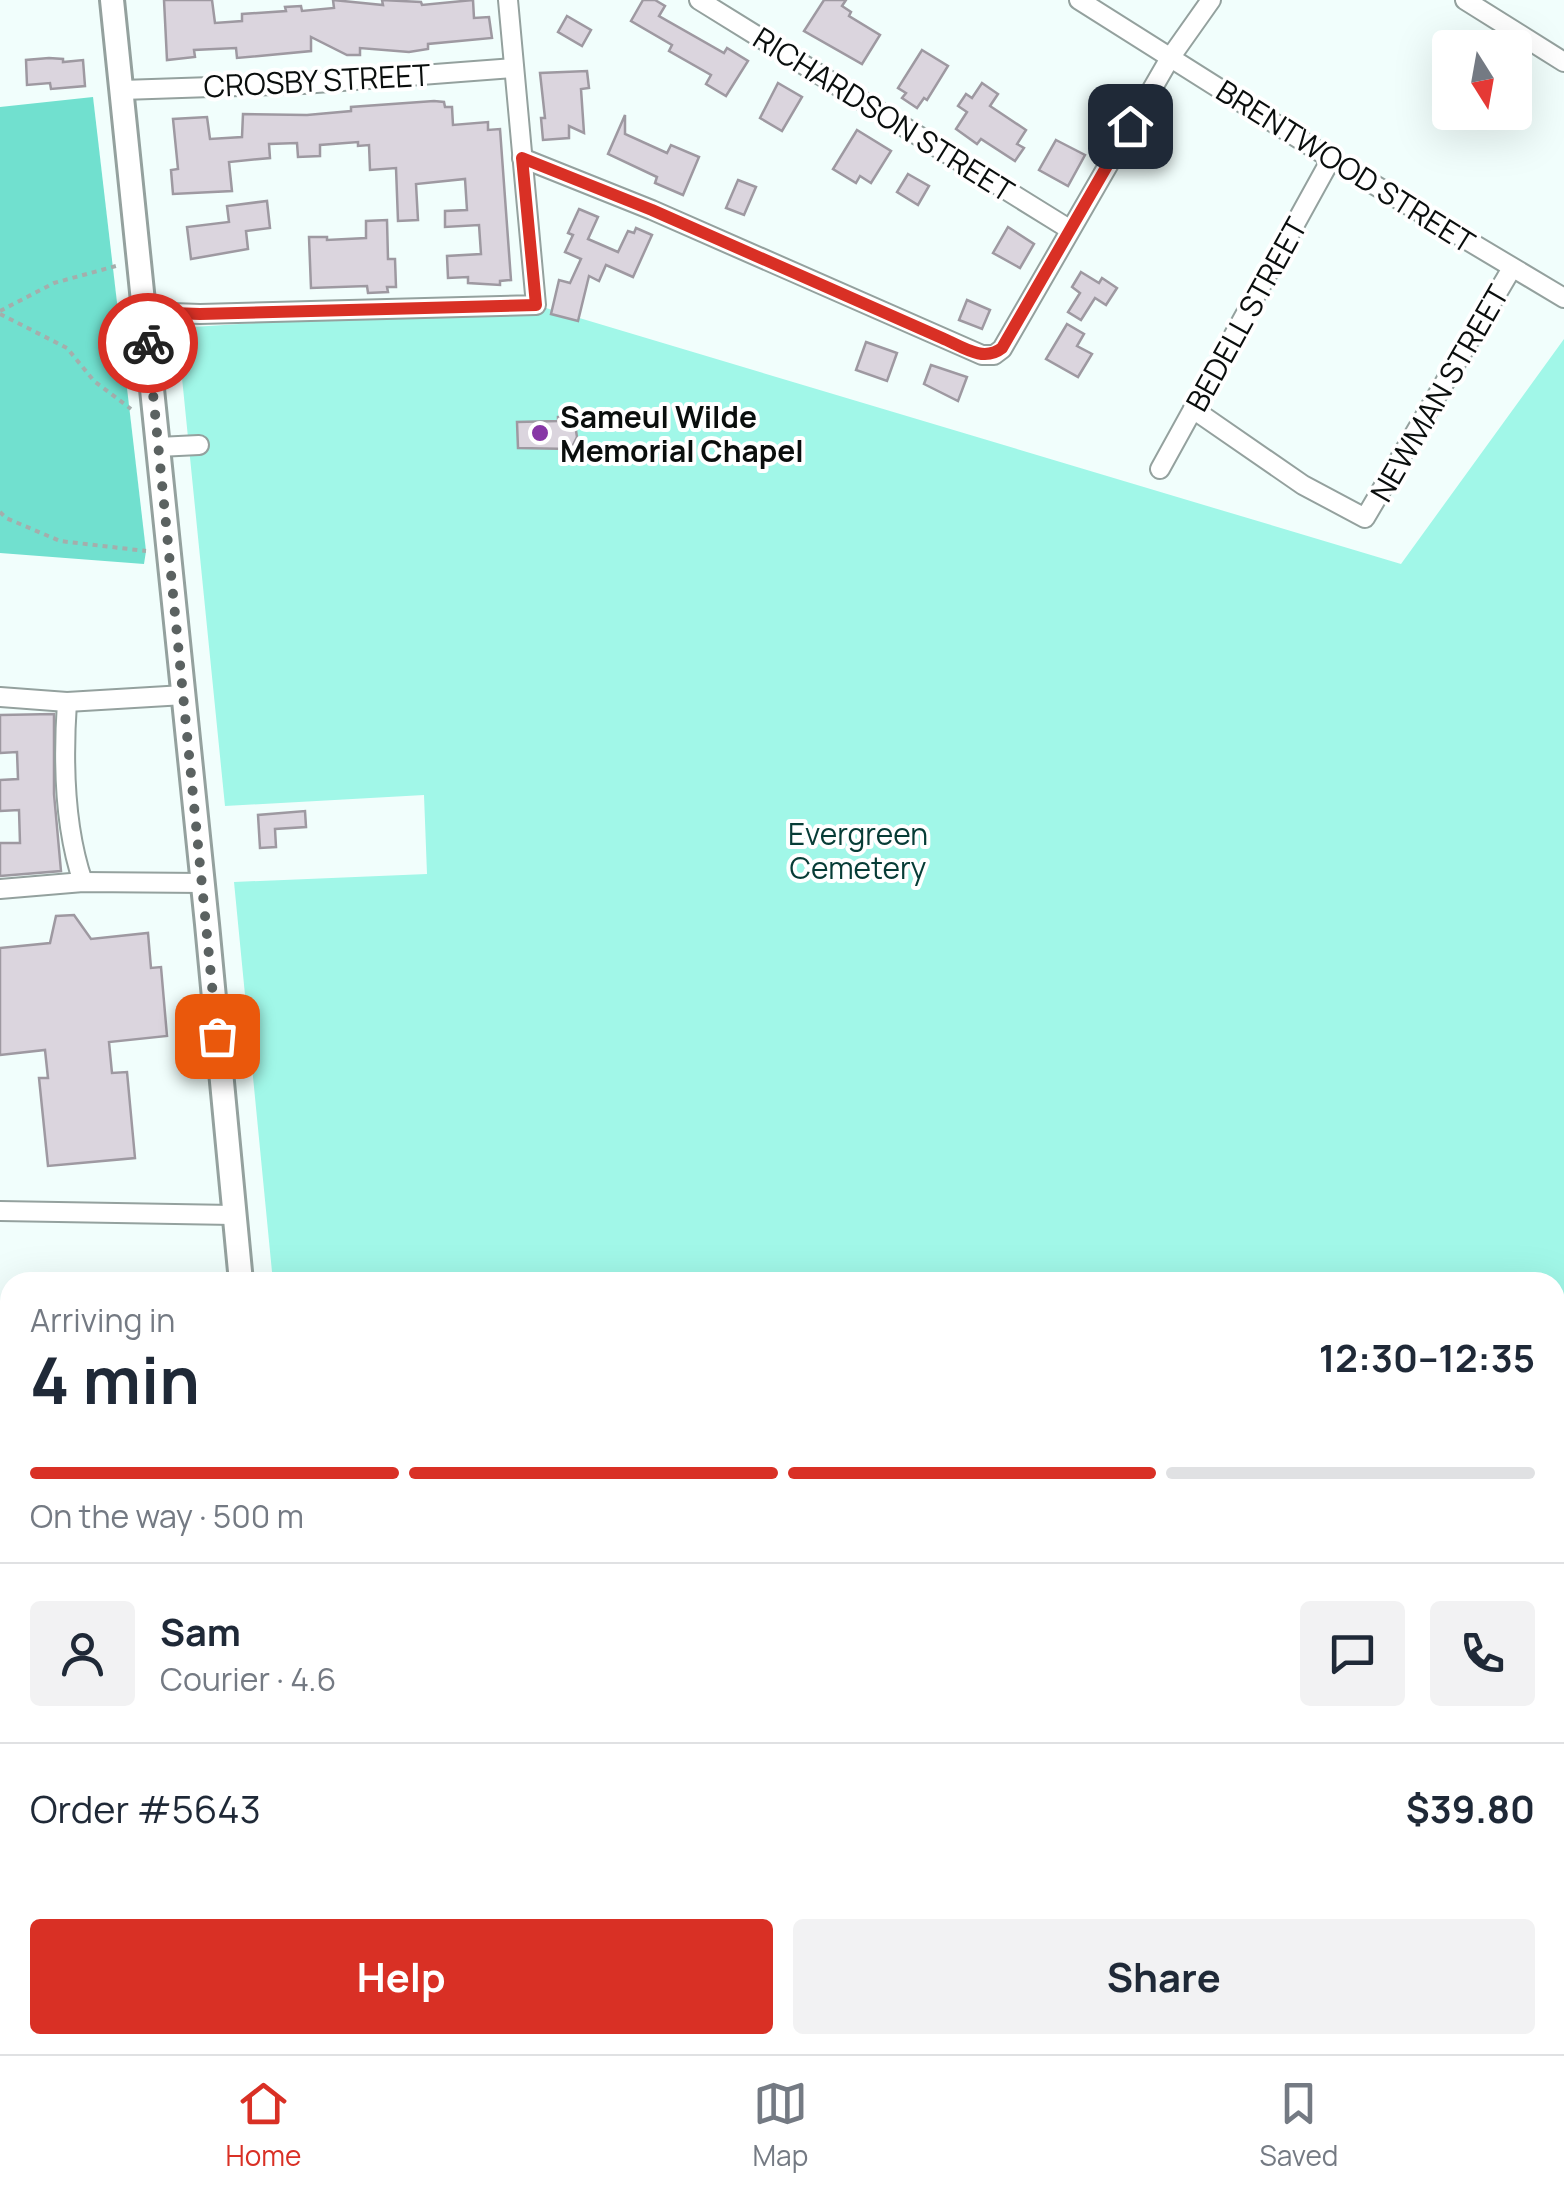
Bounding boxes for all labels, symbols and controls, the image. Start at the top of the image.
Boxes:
street label: RICHARDSON STREET [746,17,1022,211]
north arrow [1432,30,1532,130]
map controls [1432,30,1532,130]
street label: CROSBY STREET [203,54,431,106]
street label: BRENTWOOD STREET [1209,70,1483,262]
pin [1088,84,1173,169]
icon: home [1103,99,1158,154]
street label: BEDELL STREET [1176,210,1316,418]
street label: NEWMAN STREET [1360,277,1518,509]
courier [98,293,198,393]
icon: bike [121,316,176,371]
place label: Sameul Wilde Memorial Chapel [560,396,804,471]
marker: Sameul Wilde Memorial Chapel [529,422,551,444]
park label: Evergreen Cemetery [788,813,928,888]
pin [175,994,260,1079]
icon: bag [190,1009,245,1064]
text: Arriving in [30,1298,175,1342]
text: 12:30–12:35 [1319,1331,1535,1383]
text: 4 min [30,1335,200,1424]
text: On the way · 500 m [30,1494,304,1538]
button: person [30,1601,135,1706]
button: chat [1300,1601,1405,1706]
button: phone [1430,1601,1535,1706]
text: Sam [160,1605,241,1657]
text: Courier · 4.6 [160,1657,336,1701]
text: Order #5643 [30,1782,261,1834]
text: $39.80 [1406,1782,1535,1834]
button: Help [30,1919,773,2034]
button: Share [793,1919,1535,2034]
tab: Home [226,2076,301,2174]
tab: Map [753,2076,808,2174]
tab: Saved [1259,2076,1338,2174]

